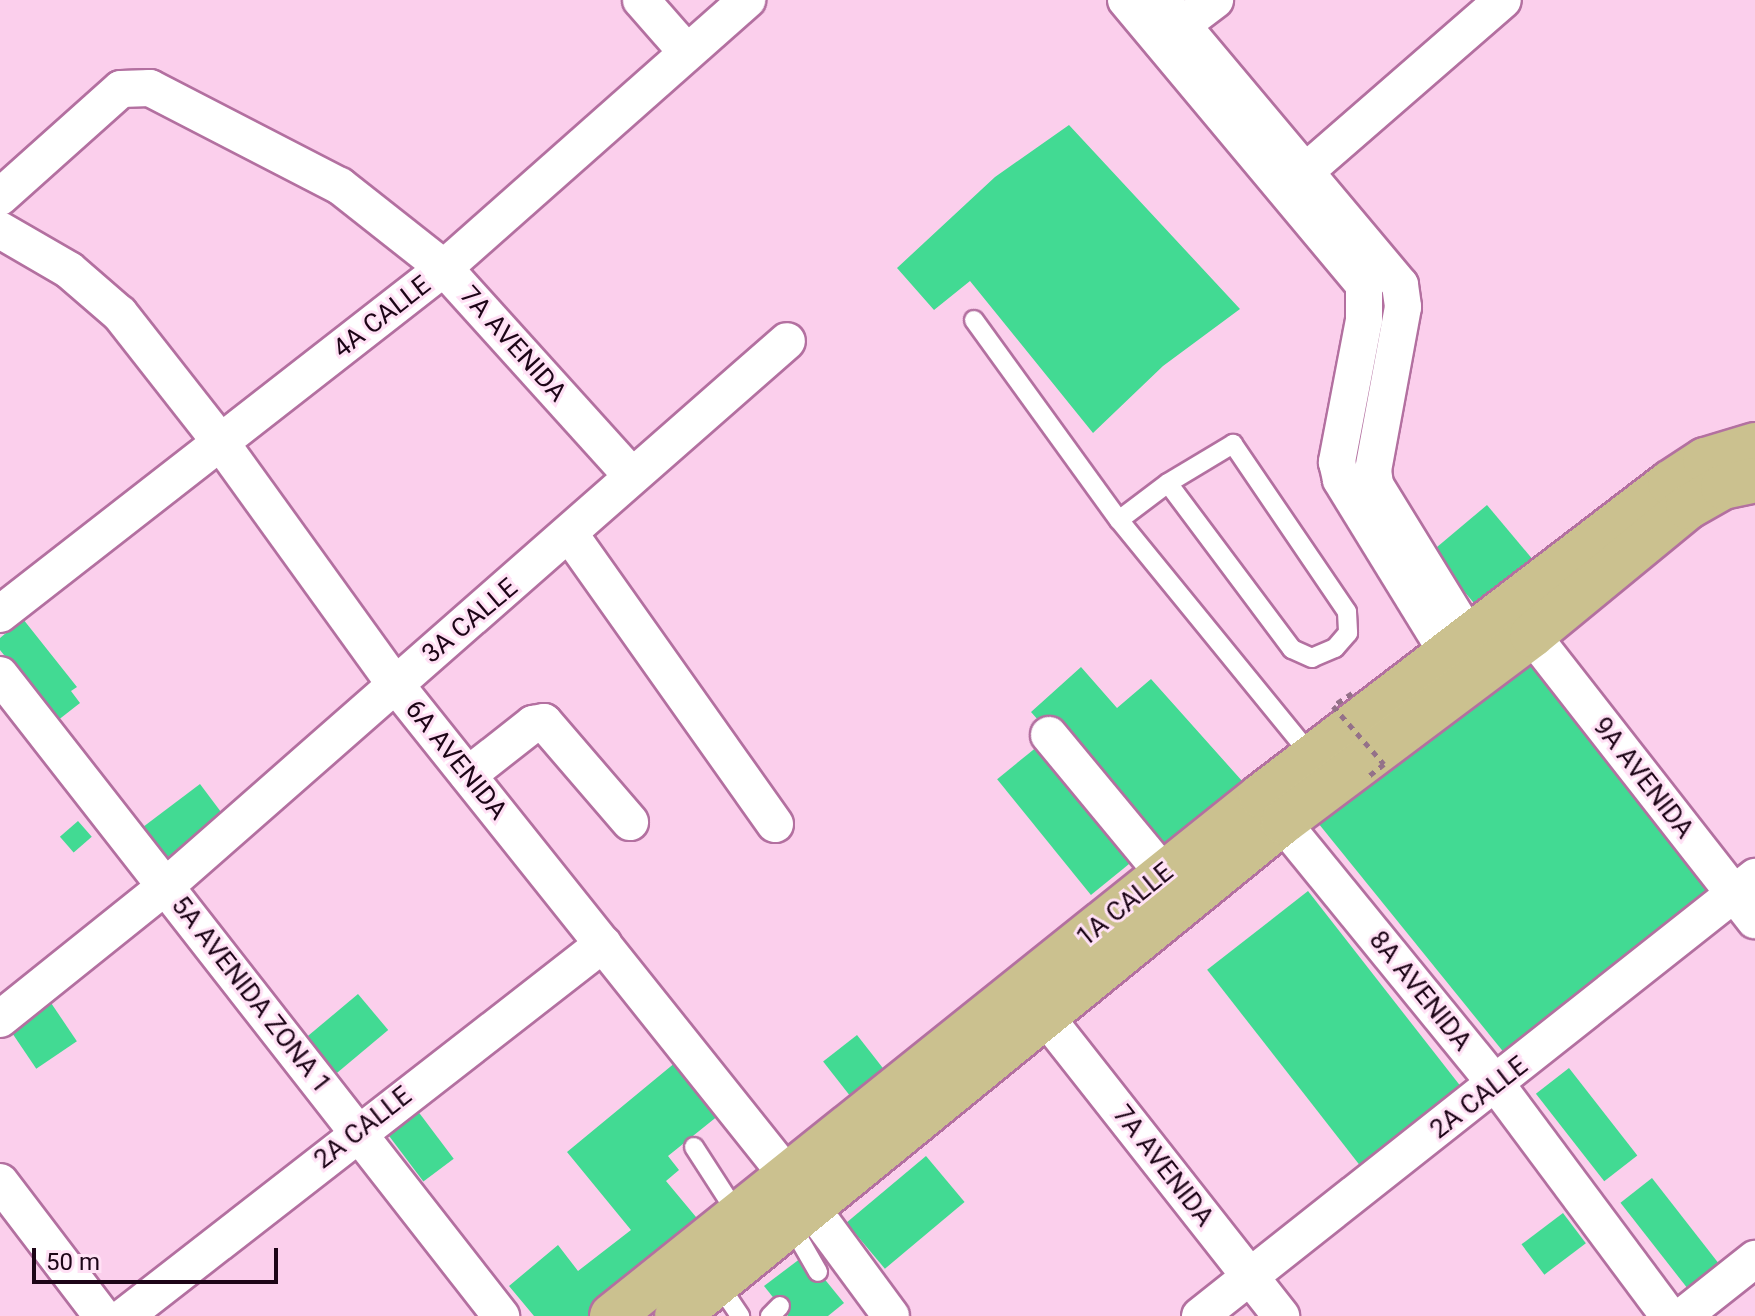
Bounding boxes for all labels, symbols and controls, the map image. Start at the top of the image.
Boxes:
street label: 4A CALLE [327,269,437,365]
street label: 7A AVENIDA [453,280,573,408]
street label: 3A CALLE [416,572,524,670]
street label: 6A AVENIDA [398,694,514,826]
street label: 9A AVENIDA [1586,711,1700,845]
street label: 1A CALLE [1071,857,1179,953]
street label: 5A AVENIDA ZONA 1 [165,890,337,1100]
street label: 8A AVENIDA [1362,925,1478,1057]
street label: 2A CALLE [1424,1050,1534,1146]
street label: 2A CALLE [308,1080,418,1176]
street label: 7A AVENIDA [1106,1099,1220,1233]
scale bar [36,1232,282,1282]
text: 50 m [46,1248,100,1276]

